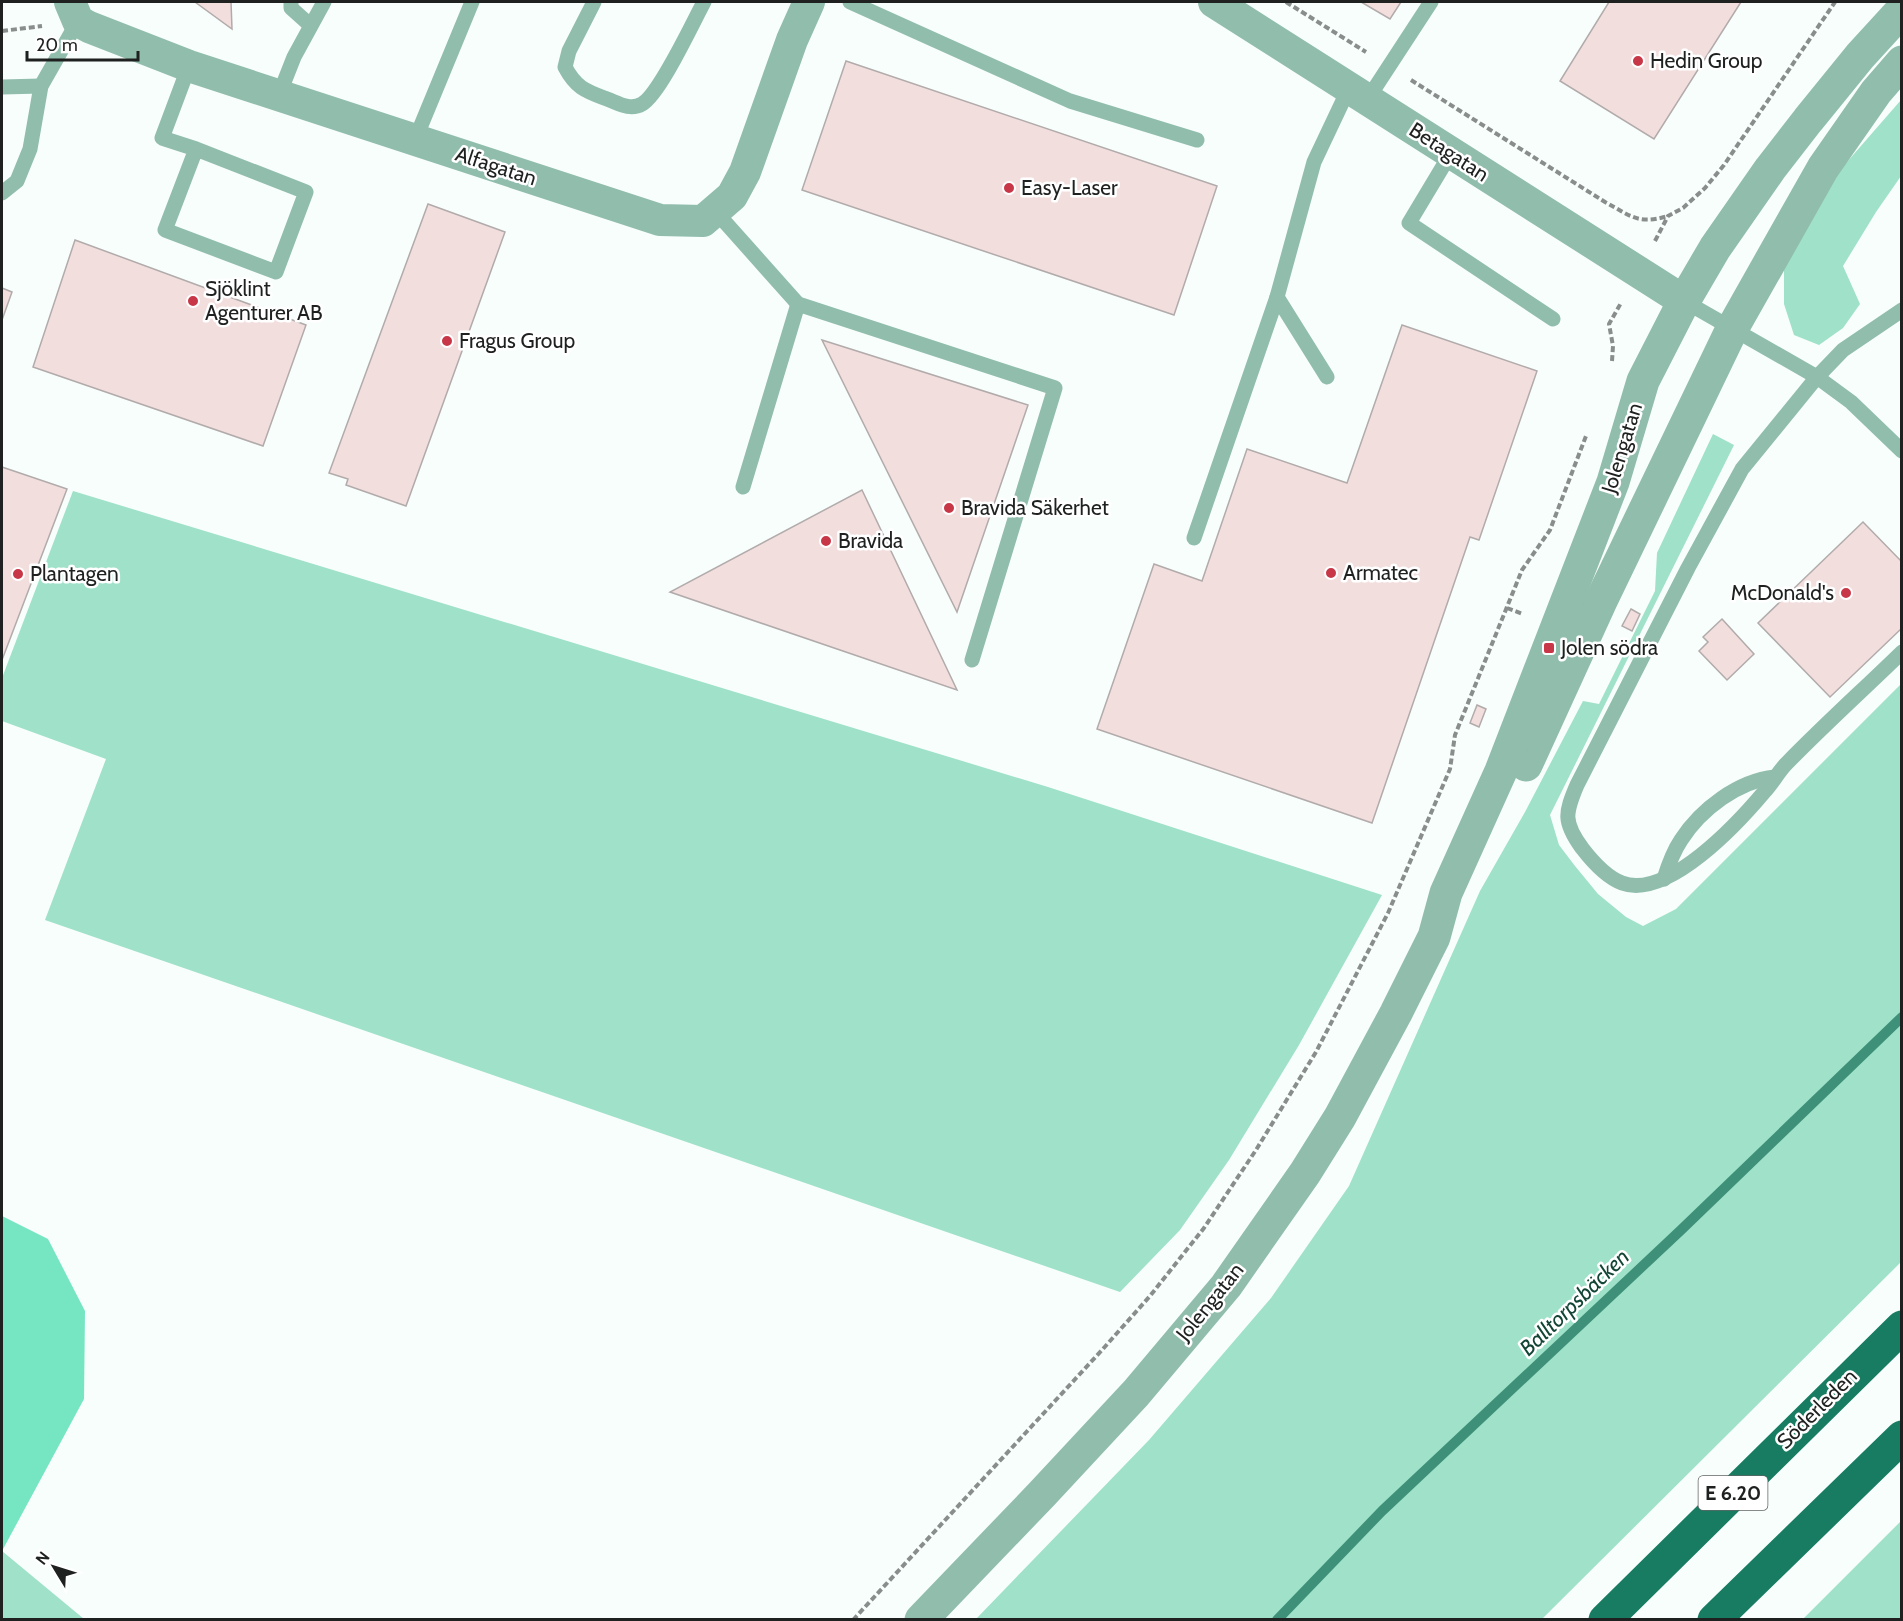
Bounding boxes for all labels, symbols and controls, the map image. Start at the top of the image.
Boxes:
scale bar [27,24,138,62]
text: 20 m [36,34,78,56]
place label: Hedin Group [1650,48,1762,73]
marker: Hedin Group [1631,54,1645,68]
street label: Betagatan [1405,117,1494,186]
street label: Alfagatan [452,141,540,190]
place label: Easy-Laser [1021,175,1118,200]
marker: Easy-Laser [1002,181,1016,195]
place label: Sjöklint Agenturer AB [205,276,323,325]
marker: Sjöklint Agenturer AB [186,294,200,308]
place label: Fragus Group [459,328,575,353]
marker: Fragus Group [440,334,454,348]
street label: Jolengatan [1596,400,1647,497]
place label: Bravida Säkerhet [961,495,1109,520]
marker: Bravida Säkerhet [942,501,956,515]
place label: Bravida [838,528,903,553]
marker: Bravida [819,534,833,548]
place label: Armatec [1343,560,1418,585]
place label: Plantagen [30,561,119,586]
marker: Armatec [1324,566,1338,580]
marker: Plantagen [11,567,25,581]
place label: McDonald's [1731,580,1834,605]
marker: McDonald's [1839,586,1853,600]
place label: Jolen södra [1560,635,1658,660]
marker: Jolen södra [1542,641,1556,655]
water label: Balltorpsbäcken [1514,1243,1635,1361]
street label: Jolengatan [1170,1258,1249,1347]
street label: Söderleden [1772,1364,1862,1454]
road number: E 6.20 [1698,1476,1768,1510]
north arrow [24,1537,84,1597]
text: N [32,1548,54,1568]

